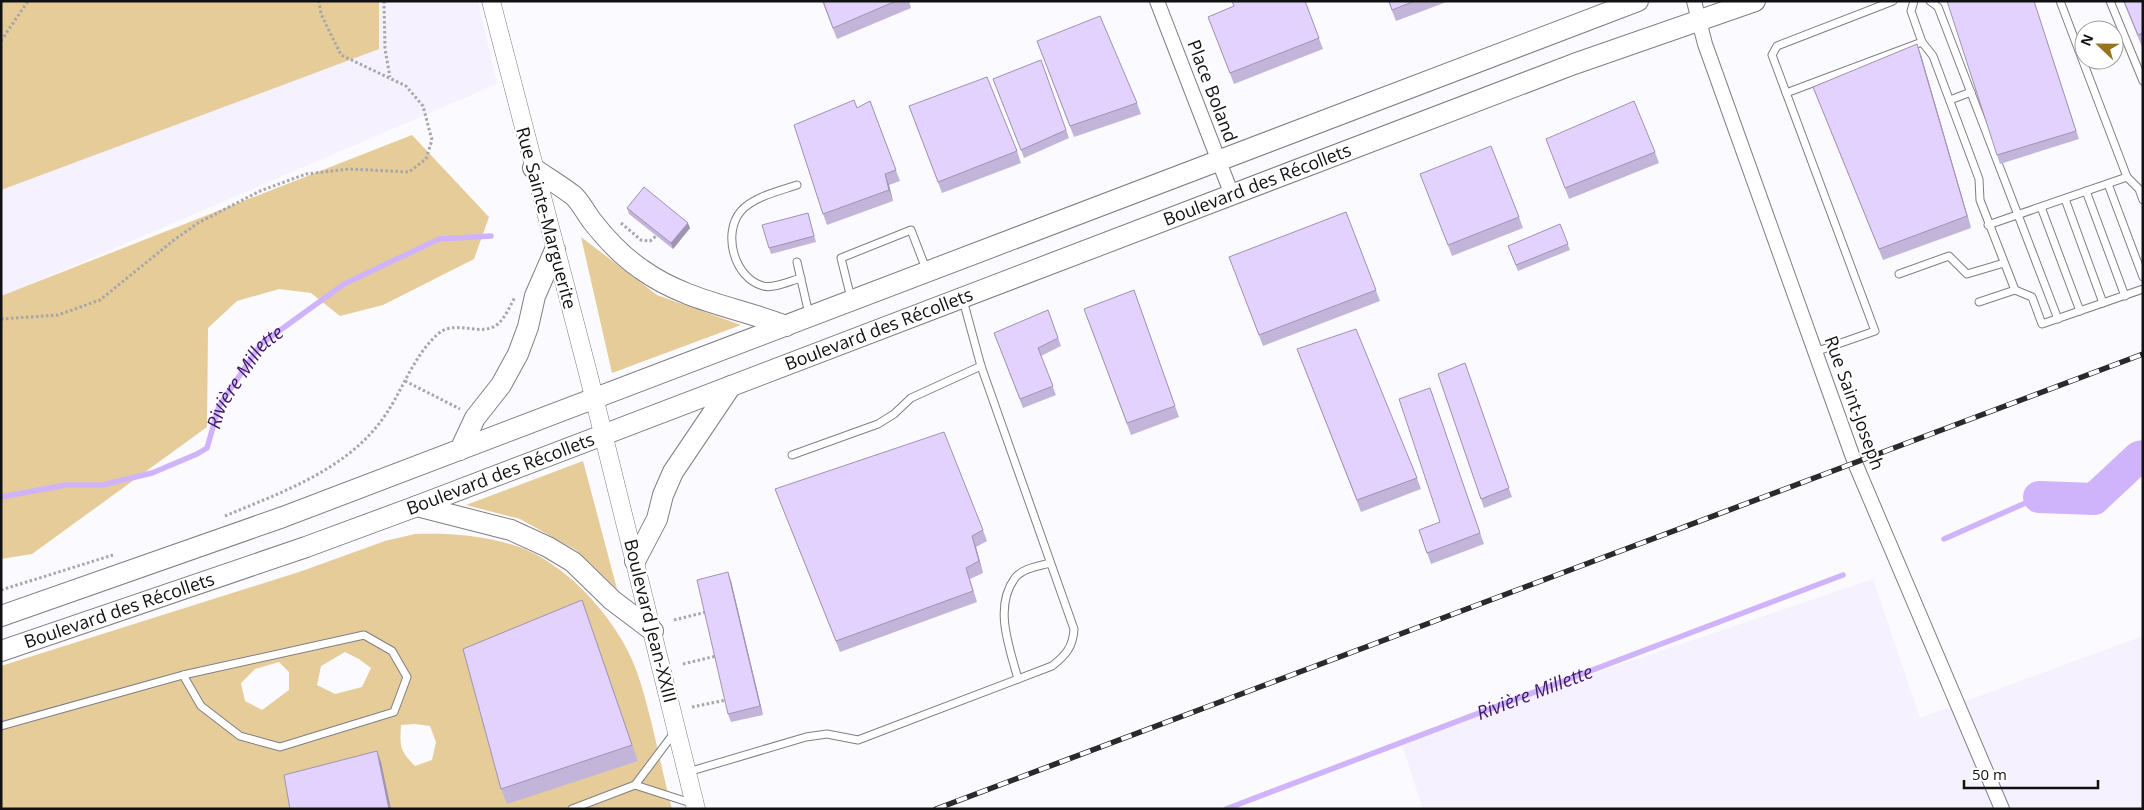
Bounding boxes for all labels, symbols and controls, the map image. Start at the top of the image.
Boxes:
north arrow [2074,20,2124,70]
text: N [2076,31,2097,49]
street label: Place Boland [1182,36,1243,145]
street label: Rue Sainte-Marguerite [511,124,583,311]
street label: Boulevard des Récollets [1159,137,1354,231]
street label: Boulevard des Récollets [781,282,976,375]
water label: Rivière Millette [200,319,289,432]
street label: Rue Saint-Joseph [1820,332,1890,473]
street label: Boulevard des Récollets [403,426,598,520]
street label: Boulevard Jean-XXIII [619,536,683,705]
street label: Boulevard des Récollets [21,566,217,653]
water label: Rivière Millette [1473,658,1596,726]
scale bar [1964,758,2098,790]
text: 50 m [1972,764,2007,784]

